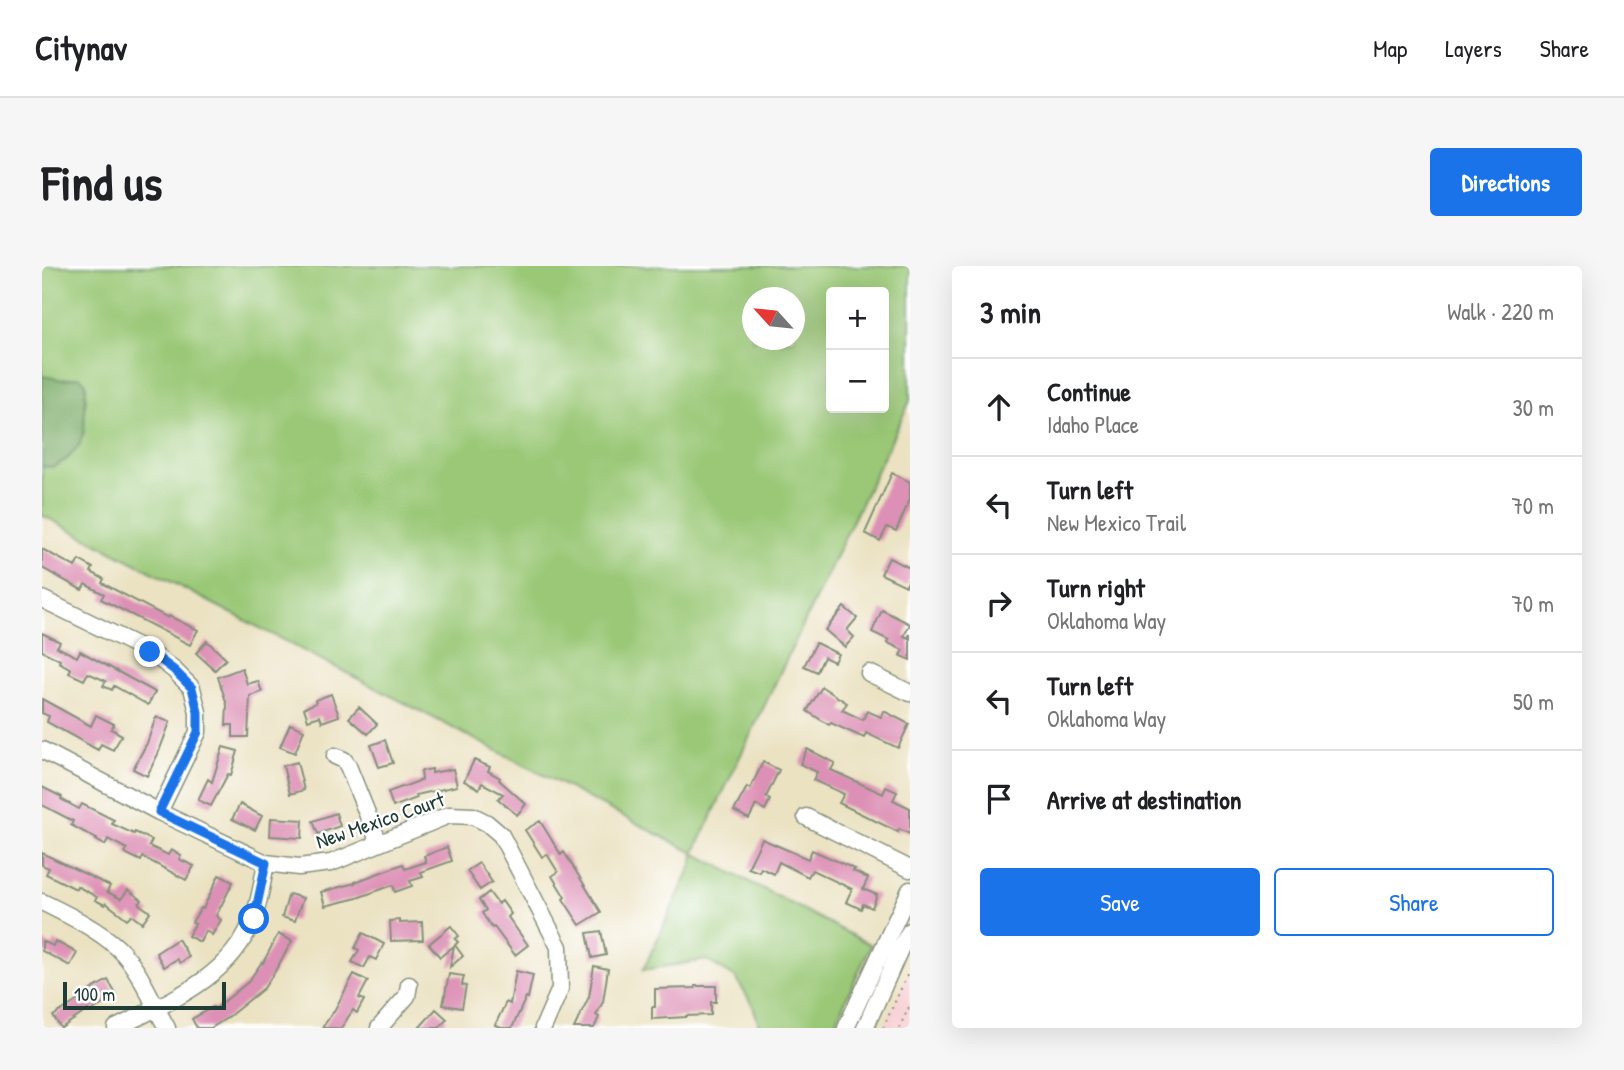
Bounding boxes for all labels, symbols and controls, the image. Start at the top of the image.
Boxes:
text: Citynav [35,26,127,70]
text: Map [1373,32,1407,64]
text: Layers [1445,32,1502,64]
text: Share [1540,32,1589,64]
button: Directions [1430,148,1582,216]
text: Find us [42,149,162,215]
north arrow [742,287,805,350]
map controls [826,287,889,413]
button: + [826,287,889,350]
text: 3 min [980,292,1041,332]
text: Walk · 220 m [1447,296,1554,327]
button: − [826,350,889,413]
text: Continue [1047,374,1131,409]
icon: ahead [980,388,1018,426]
text: 30 m [1512,392,1554,423]
text: Idaho Place [1047,409,1139,440]
text: Turn left [1047,472,1133,507]
icon: left [980,486,1018,524]
text: 70 m [1511,490,1554,521]
text: New Mexico Trail [1047,507,1186,538]
text: Turn right [1047,570,1145,605]
icon: right [980,584,1018,622]
text: 70 m [1511,588,1554,619]
text: Oklahoma Way [1047,605,1166,636]
route end [134,636,165,667]
text: Turn left [1047,668,1133,703]
icon: left [980,682,1018,720]
text: 50 m [1513,686,1554,717]
text: Oklahoma Way [1047,703,1166,734]
icon: arrive [980,780,1018,818]
text: Arrive at destination [1047,782,1242,817]
street label: New Mexico Court [312,784,449,856]
button: Save [980,868,1260,936]
button: Share [1274,868,1554,936]
route start [238,903,269,934]
scale bar [63,979,226,1011]
text: 100 m [74,981,115,1007]

